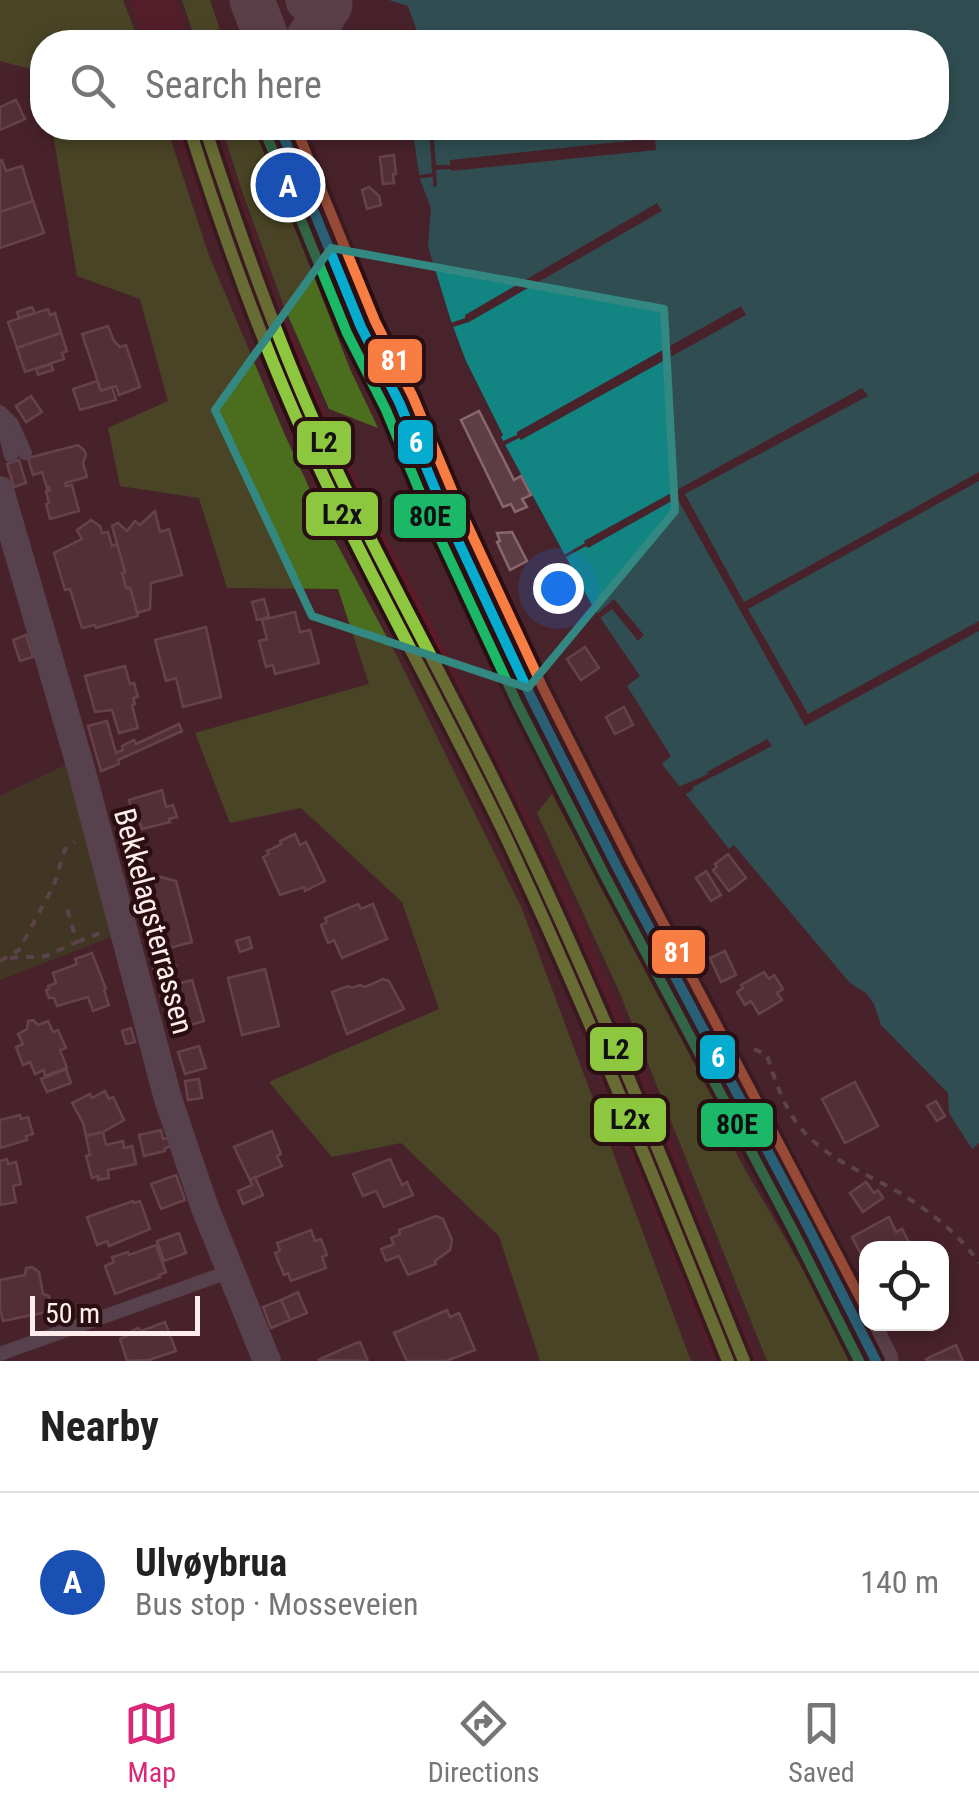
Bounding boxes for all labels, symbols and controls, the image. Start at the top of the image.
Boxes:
search box [30,30,949,140]
icon: search [65,58,120,113]
text: Search here [145,63,322,107]
pin: A [256,148,320,222]
line badge: 81 [366,337,424,385]
text: 81 [381,344,409,377]
line badge: 6 [396,418,435,466]
line badge: L2 [295,419,353,467]
text: L2 [310,426,338,459]
text: 6 [409,426,423,459]
line badge: L2x [304,490,380,538]
line badge: 80E [392,492,468,540]
text: L2x [322,498,362,531]
text: 80E [409,500,451,533]
your location [533,563,584,614]
street label: Bekkelagsterrassen [107,804,201,1038]
line badge: 81 [650,928,707,976]
text: 81 [664,936,692,969]
line badge: L2 [588,1025,645,1073]
text: L2 [602,1033,630,1066]
line badge: 6 [698,1033,737,1081]
text: 6 [711,1041,725,1074]
line badge: L2x [592,1096,668,1144]
line badge: 80E [699,1101,775,1149]
text: L2x [610,1103,650,1136]
text: 80E [716,1108,758,1141]
map controls [859,1241,949,1331]
button: locate [859,1241,949,1331]
scale bar [30,1291,200,1336]
text: 50 m [45,1297,100,1330]
text: Nearby [40,1402,159,1451]
text: Ulvøybrua [135,1541,287,1585]
text: A [63,1563,82,1601]
text: 140 m [860,1563,939,1601]
text: Bus stop · Mosseveien [135,1585,419,1623]
tab: Map [124,1696,179,1789]
tab: Directions [428,1696,540,1789]
tab: Saved [788,1696,855,1789]

